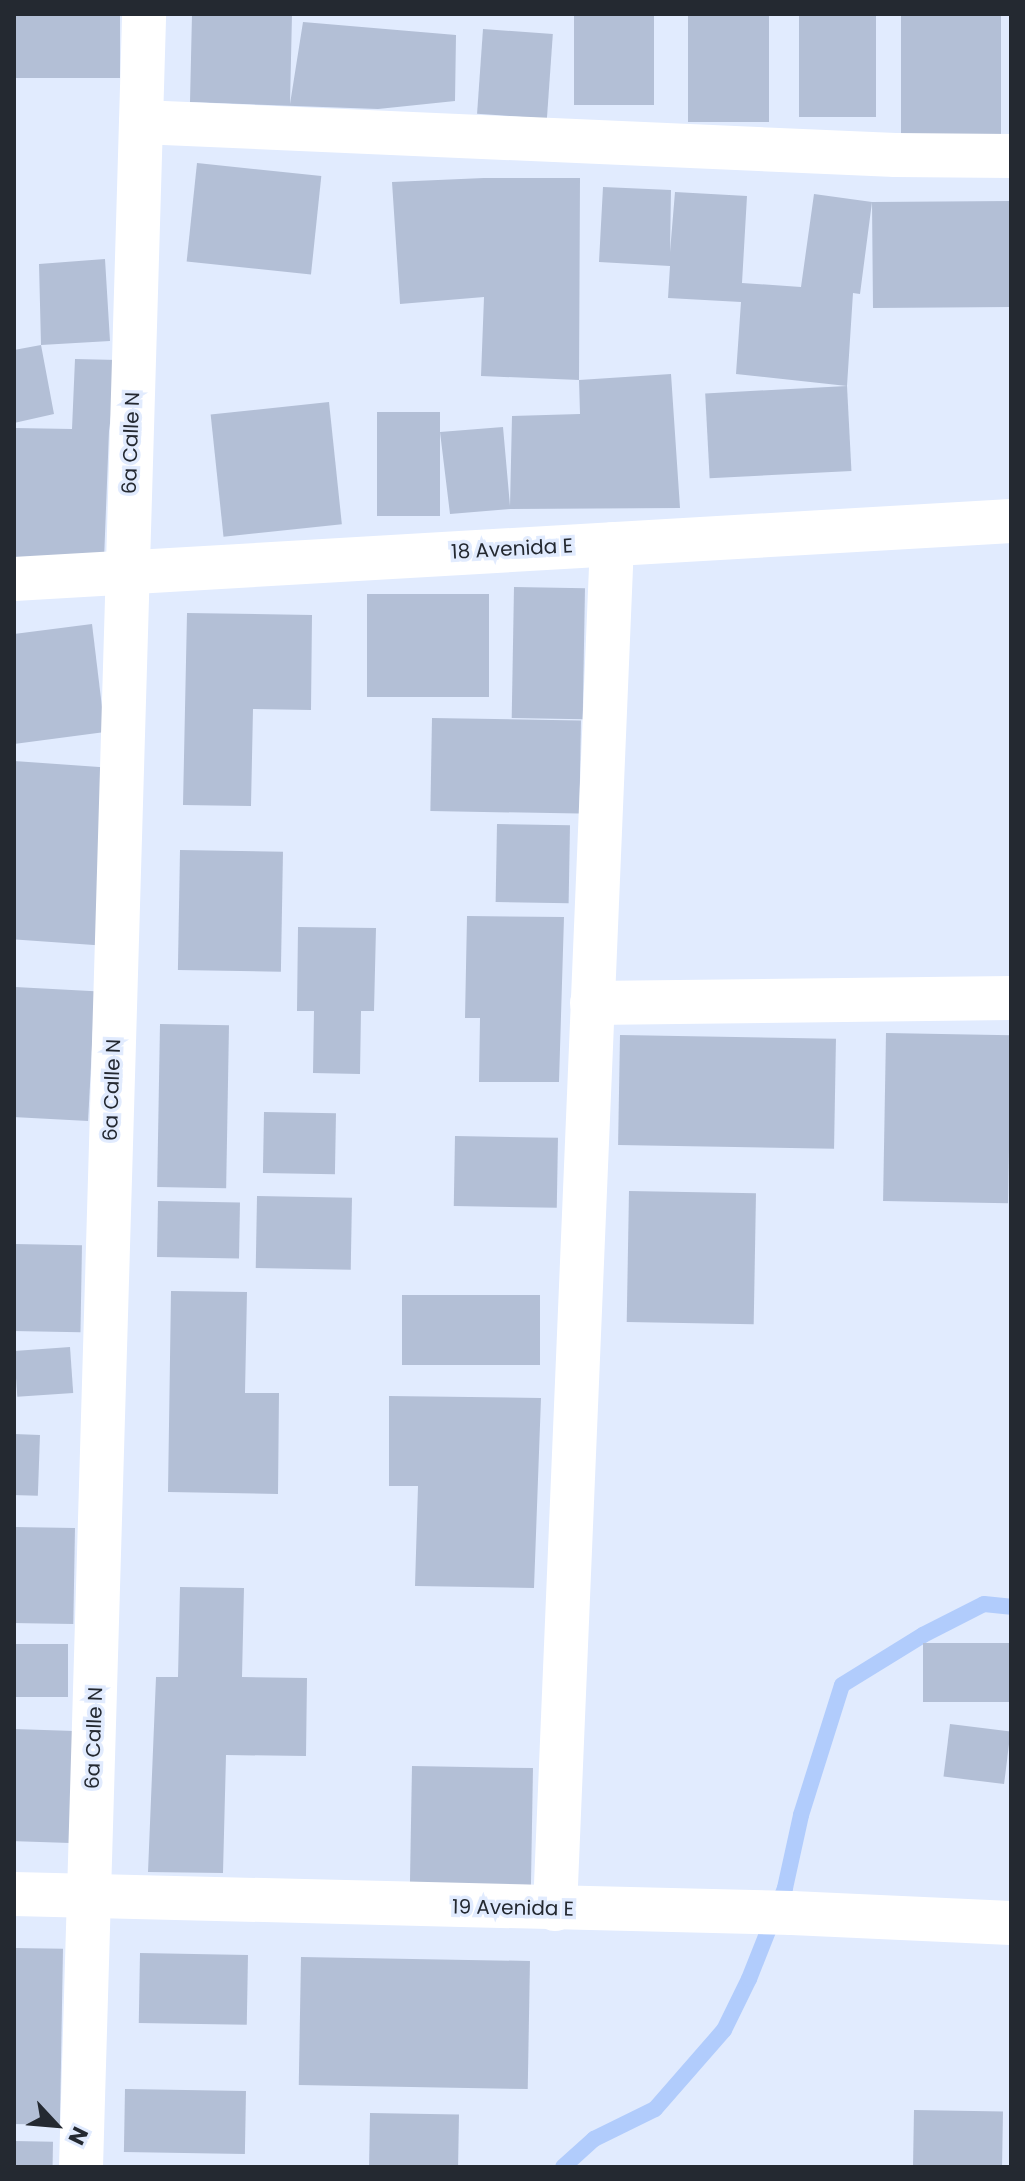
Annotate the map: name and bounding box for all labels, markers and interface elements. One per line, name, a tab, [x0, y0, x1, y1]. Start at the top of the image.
street label: 6a Calle N	[117, 392, 145, 494]
street label: 18 Avenida E	[451, 534, 573, 564]
street label: 6a Calle N	[98, 1039, 126, 1141]
street label: 6a Calle N	[80, 1687, 108, 1789]
street label: 19 Avenida E	[452, 1895, 574, 1921]
north arrow	[16, 2085, 96, 2165]
text: N	[60, 2122, 96, 2150]

